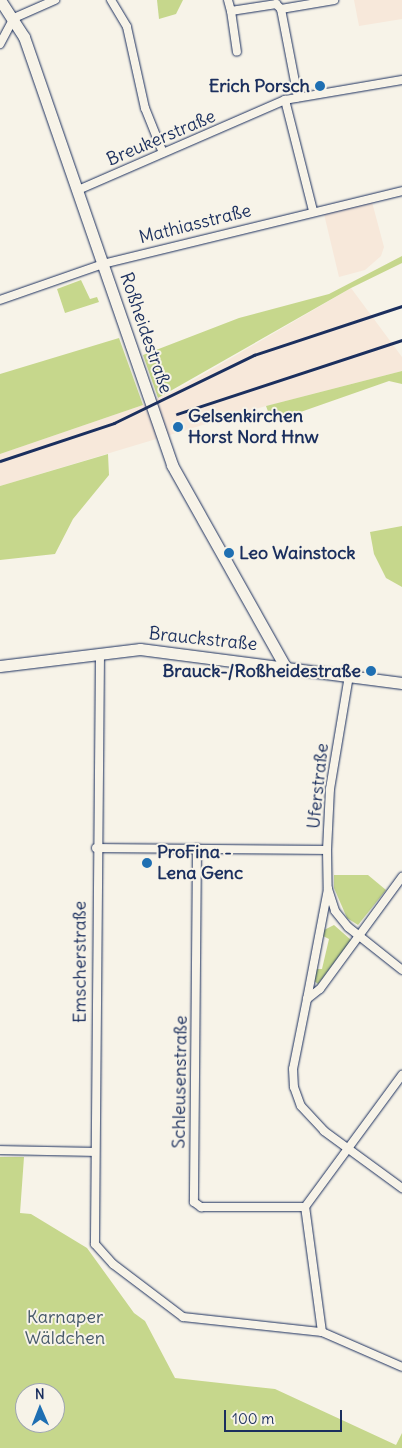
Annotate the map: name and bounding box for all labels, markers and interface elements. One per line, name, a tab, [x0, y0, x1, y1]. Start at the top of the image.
place label: Erich Porsch	[209, 75, 310, 97]
marker: Erich Porsch	[314, 80, 326, 92]
street label: Breukerstraße	[103, 105, 219, 171]
street label: Mathiasstraße	[137, 200, 253, 248]
street label: Roßheidestraße	[115, 270, 177, 396]
place label: Gelsenkirchen Horst Nord Hnw	[188, 406, 319, 448]
marker: Gelsenkirchen Horst Nord Hnw	[172, 421, 184, 433]
place label: Leo Wainstock	[239, 542, 356, 564]
marker: Leo Wainstock	[223, 547, 235, 559]
street label: Brauckstraße	[148, 623, 258, 655]
place label: Brauck-/Roßheidestraße	[163, 660, 361, 682]
marker: Brauck-/Roßheidestraße	[365, 665, 377, 677]
street label: Uferstraße	[303, 742, 333, 830]
place label: ProFina - Lena Genc	[157, 842, 243, 884]
marker: ProFina - Lena Genc	[141, 857, 153, 869]
street label: Emscherstraße	[69, 901, 91, 1023]
street label: Schleusenstraße	[168, 1015, 192, 1149]
park label: Karnaper Wäldchen	[25, 1307, 105, 1350]
north arrow	[15, 1383, 65, 1433]
text: N	[35, 1385, 45, 1403]
scale bar	[227, 1400, 344, 1432]
text: 100 m	[232, 1409, 274, 1428]

